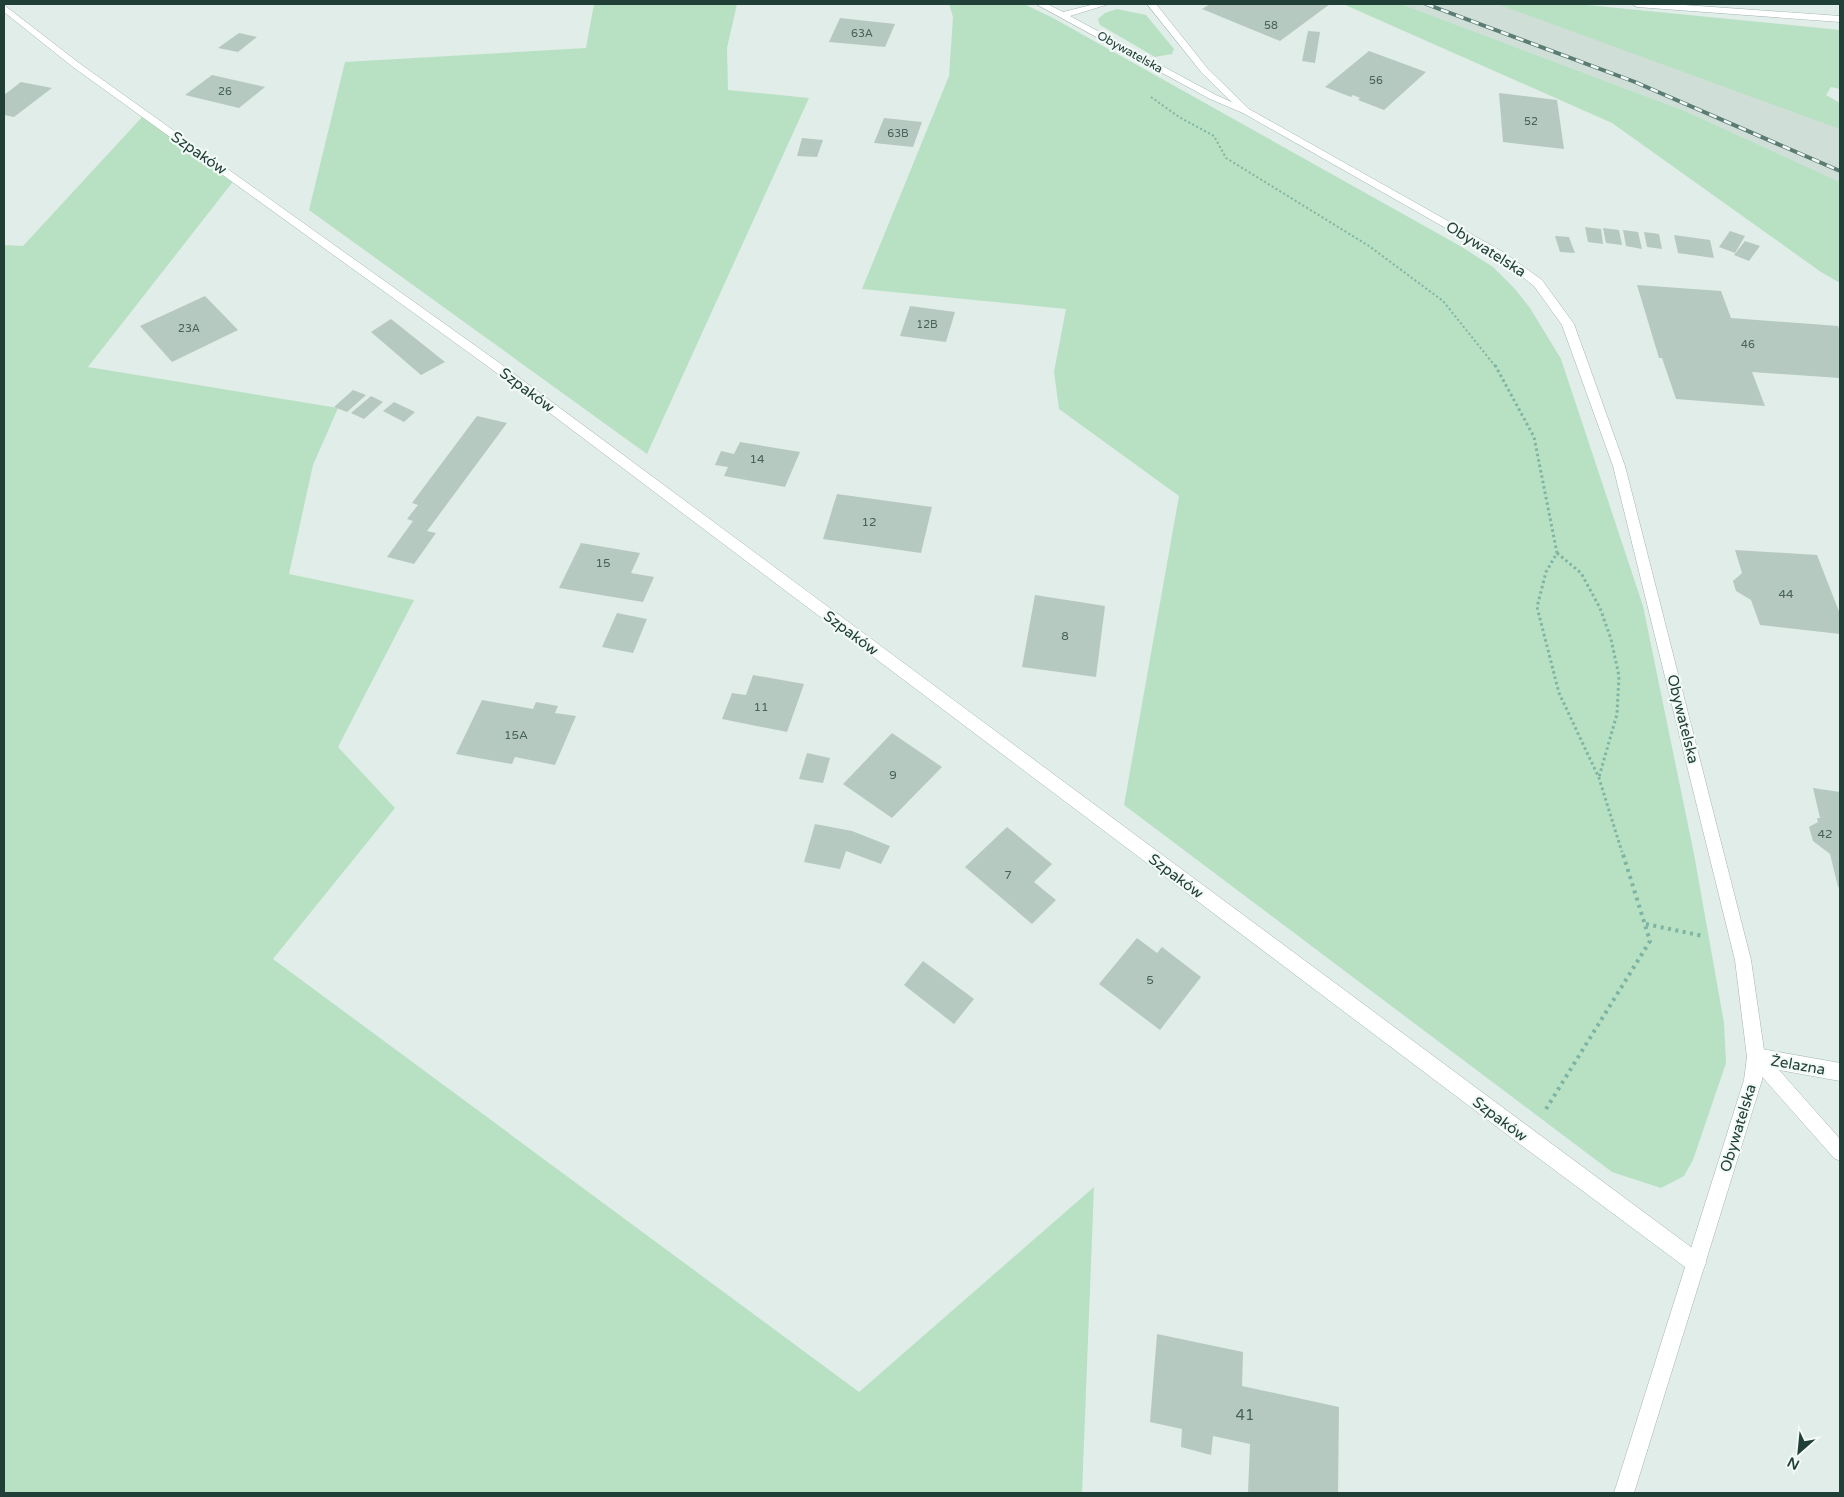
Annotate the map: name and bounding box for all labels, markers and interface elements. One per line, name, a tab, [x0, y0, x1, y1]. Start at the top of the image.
house number: 58	[1264, 19, 1278, 32]
house number: 63A	[851, 27, 873, 40]
street label: Obywatelska	[1095, 28, 1165, 76]
house number: 56	[1369, 74, 1383, 87]
house number: 26	[218, 85, 232, 98]
house number: 52	[1524, 115, 1538, 128]
street label: Szpaków	[168, 127, 230, 179]
house number: 63B	[887, 127, 909, 140]
street label: Obywatelska	[1443, 217, 1529, 281]
house number: 12B	[916, 318, 938, 331]
house number: 23A	[178, 322, 200, 335]
house number: 46	[1741, 338, 1755, 351]
street label: Szpaków	[496, 364, 558, 416]
house number: 14	[749, 452, 765, 466]
house number: 12	[861, 515, 877, 529]
house number: 15	[595, 556, 611, 570]
house number: 44	[1778, 587, 1794, 601]
street label: Szpaków	[820, 607, 882, 659]
house number: 8	[1061, 629, 1069, 643]
street label: Obywatelska	[1663, 673, 1703, 765]
house number: 11	[753, 700, 769, 714]
house number: 15A	[504, 728, 528, 742]
house number: 9	[889, 768, 897, 782]
house number: 42	[1817, 827, 1833, 841]
street label: Szpaków	[1145, 850, 1207, 902]
house number: 7	[1004, 868, 1012, 882]
house number: 5	[1146, 973, 1154, 987]
street label: Żelazna	[1769, 1051, 1827, 1079]
street label: Obywatelska	[1716, 1082, 1760, 1174]
street label: Szpaków	[1469, 1093, 1531, 1145]
house number: 41	[1236, 1406, 1254, 1424]
north arrow	[1774, 1427, 1824, 1477]
text: N	[1784, 1453, 1802, 1473]

